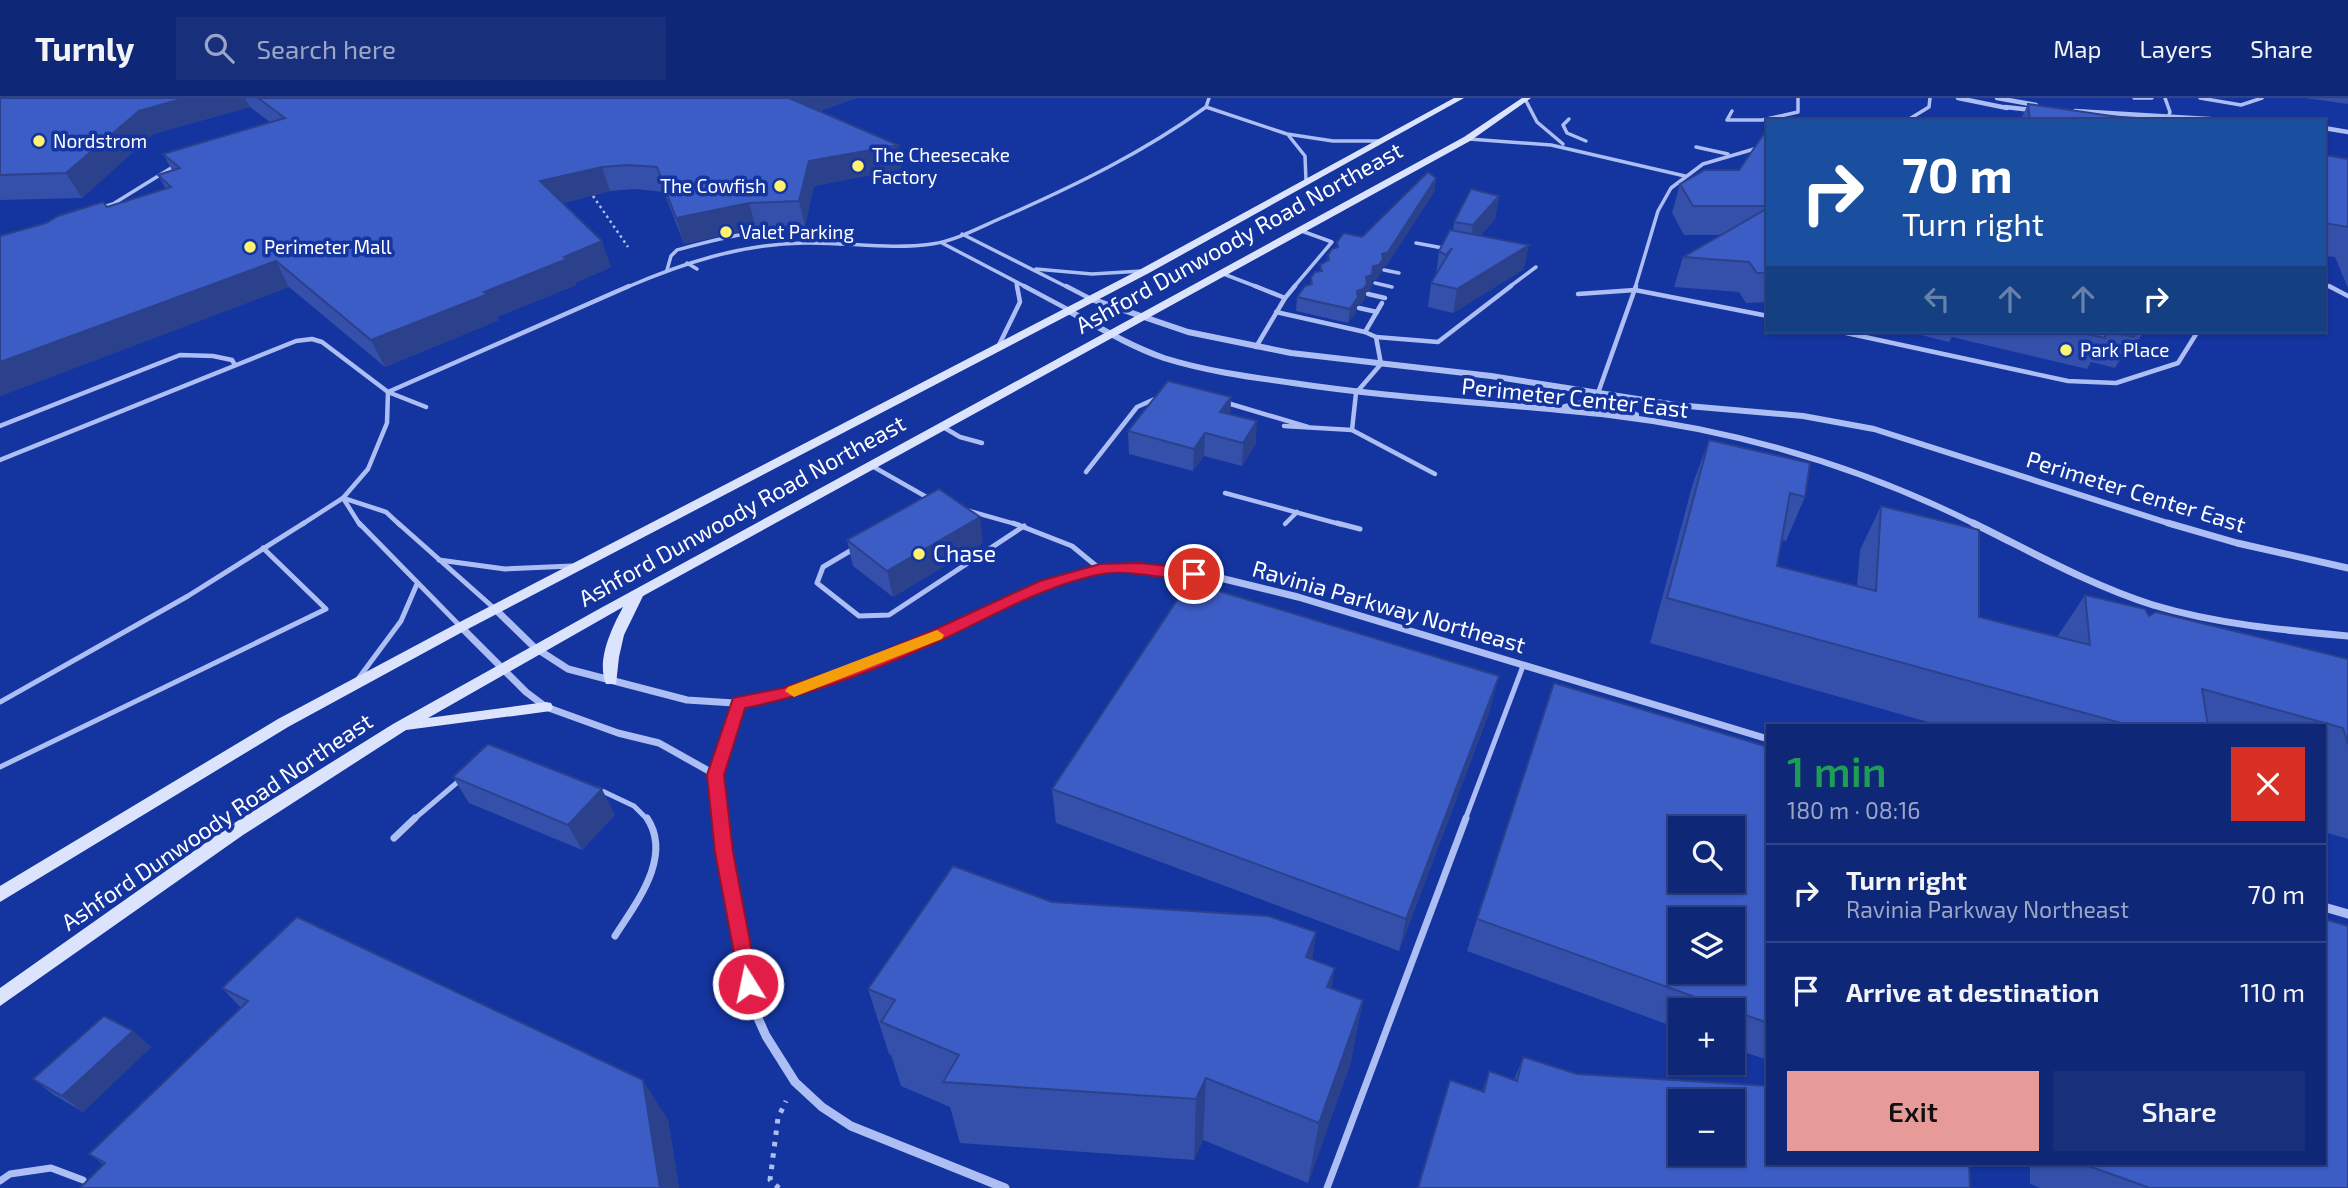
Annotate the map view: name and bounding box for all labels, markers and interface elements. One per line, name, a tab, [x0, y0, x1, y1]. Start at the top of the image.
search box	[176, 17, 666, 80]
text: Turnly	[35, 28, 134, 68]
icon: search	[200, 29, 238, 67]
text: Search here	[256, 33, 396, 64]
text: Map	[2053, 34, 2101, 63]
text: Layers	[2139, 34, 2212, 63]
text: Share	[2250, 34, 2313, 63]
place label: Nordstrom	[53, 129, 147, 152]
marker: Nordstrom	[31, 133, 47, 149]
street label: Ashford Dunwoody Road Northeast	[1070, 135, 1407, 339]
place label: The Cheesecake Factory	[872, 143, 1010, 188]
text: 70 m	[1902, 144, 2013, 203]
icon: right	[1787, 147, 1878, 238]
marker: The Cheesecake Factory	[850, 158, 866, 174]
place label: The Cowfish	[660, 174, 766, 197]
marker: The Cowfish	[772, 178, 788, 194]
text: Turn right	[1902, 204, 2044, 242]
place label: Valet Parking	[740, 220, 854, 243]
marker: Valet Parking	[718, 224, 734, 240]
place label: Perimeter Mall	[264, 235, 392, 258]
marker: Perimeter Mall	[242, 239, 258, 255]
icon: left	[1918, 280, 1956, 318]
icon: ahead	[1991, 280, 2029, 318]
icon: ahead	[2064, 280, 2102, 318]
icon: right	[2137, 280, 2175, 318]
place label: Park Place	[2080, 338, 2170, 361]
marker: Park Place	[2058, 342, 2074, 358]
street label: Perimeter Center East	[1460, 371, 1690, 423]
street label: Ashford Dunwoody Road Northeast	[573, 408, 910, 612]
street label: Perimeter Center East	[2023, 444, 2250, 538]
place label: Chase	[933, 539, 996, 567]
pin	[1164, 544, 1224, 604]
marker: Chase	[911, 546, 927, 562]
street label: Ravinia Parkway Northeast	[1249, 554, 1529, 659]
icon: arrive	[1175, 555, 1213, 593]
street label: Ashford Dunwoody Road Northeast	[56, 706, 377, 936]
text: 1 min	[1787, 745, 1887, 795]
button: close	[2231, 747, 2305, 821]
text: 180 m · 08:16	[1787, 796, 1921, 824]
map controls	[1668, 816, 1745, 1166]
button: search	[1668, 816, 1745, 893]
text: Turn right	[1846, 864, 1967, 895]
icon: right	[1787, 874, 1825, 912]
text: 70 m	[2247, 878, 2305, 909]
text: Ravinia Parkway Northeast	[1846, 895, 2129, 923]
button: layers	[1668, 907, 1745, 984]
position arrow	[711, 947, 785, 1021]
icon: arrive	[1787, 972, 1825, 1010]
text: Arrive at destination	[1846, 976, 2099, 1007]
text: 110 m	[2240, 976, 2305, 1007]
button: +	[1668, 998, 1745, 1075]
button: Exit	[1787, 1071, 2039, 1151]
button: Share	[2053, 1071, 2305, 1151]
button: −	[1668, 1089, 1745, 1166]

